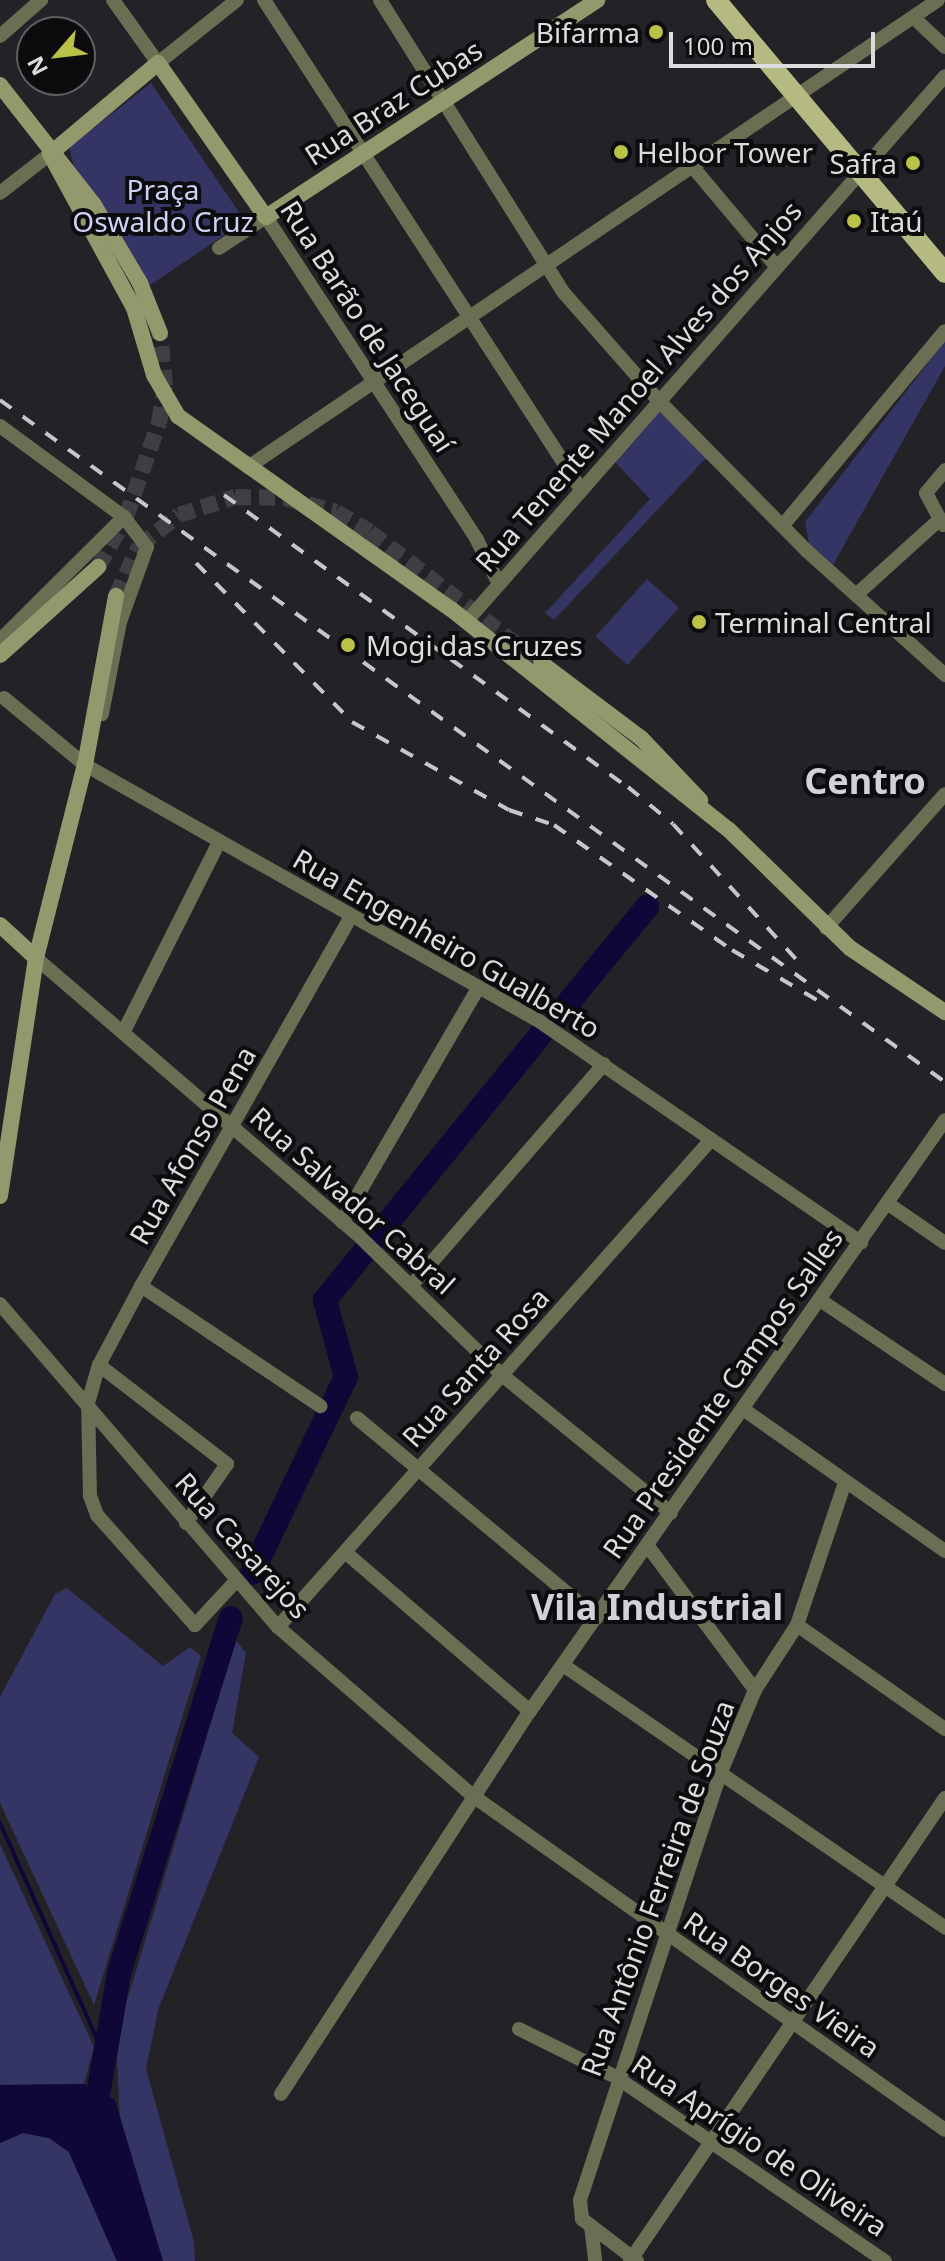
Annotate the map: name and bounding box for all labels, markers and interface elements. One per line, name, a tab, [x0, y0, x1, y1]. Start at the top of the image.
place label: Bifarma	[536, 15, 640, 49]
north arrow	[16, 16, 96, 96]
scale bar	[673, 16, 879, 66]
marker: Bifarma	[647, 23, 665, 41]
text: 100 m	[683, 29, 753, 62]
street label: Rua Braz Cubas	[298, 32, 488, 172]
text: N	[19, 51, 54, 81]
place label: Helbor Tower	[637, 135, 813, 169]
marker: Helbor Tower	[612, 143, 630, 161]
place label: Safra	[830, 146, 897, 180]
marker: Safra	[904, 154, 922, 172]
park label: Praça Oswaldo Cruz	[72, 172, 254, 238]
street label: Rua Barão de Jaceguaí	[274, 194, 462, 458]
street label: Rua Tenente Manoel Alves dos Anjos	[468, 194, 808, 578]
place label: Itaú	[870, 204, 923, 238]
marker: Itaú	[845, 212, 863, 230]
place label: Terminal Central	[715, 605, 932, 639]
marker: Terminal Central	[690, 613, 708, 631]
place label: Mogi das Cruzes	[366, 628, 583, 662]
marker: Mogi das Cruzes	[337, 634, 359, 656]
district label: Centro	[804, 759, 926, 803]
street label: Rua Engenheiro Gualberto	[288, 841, 606, 1045]
street label: Rua Afonso Pena	[122, 1040, 262, 1250]
street label: Rua Salvador Cabral	[244, 1099, 462, 1301]
street label: Rua Presidente Campos Salles	[595, 1222, 849, 1564]
street label: Rua Santa Rosa	[395, 1280, 555, 1454]
street label: Rua Casarejos	[169, 1465, 317, 1625]
district label: Vila Industrial	[531, 1585, 783, 1629]
street label: Rua Antônio Ferreira de Souza	[573, 1696, 741, 2080]
street label: Rua Borges Vieira	[678, 1904, 886, 2064]
street label: Rua Aprígio de Oliveira	[626, 2047, 894, 2243]

